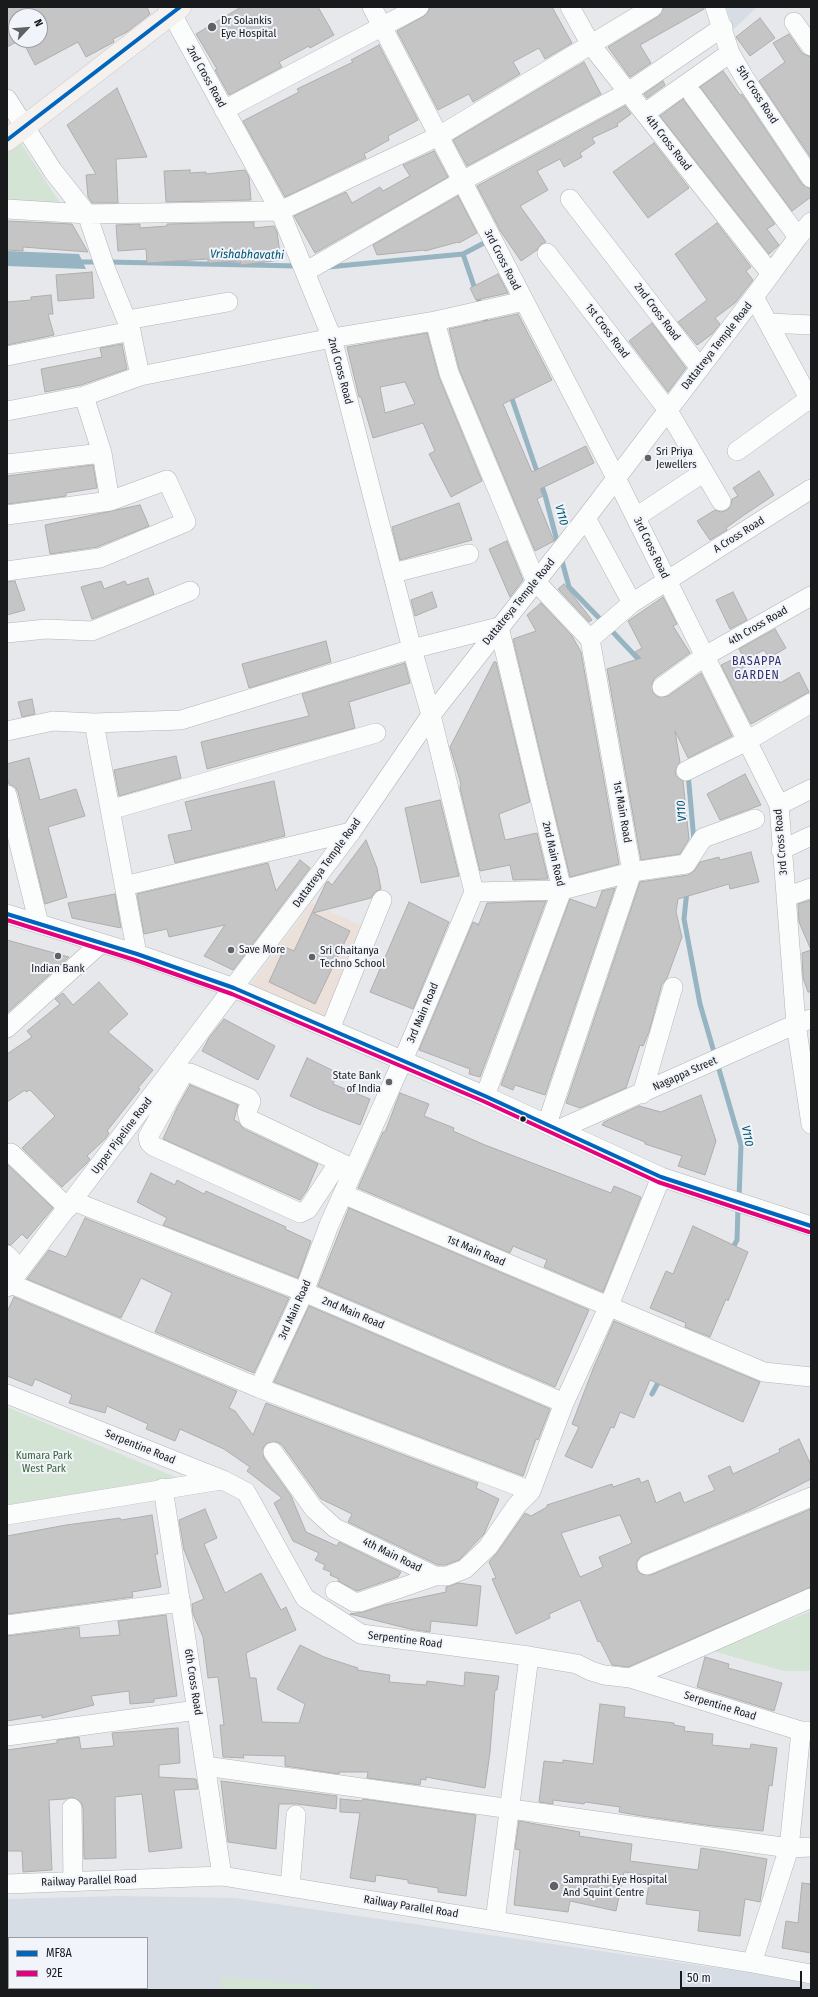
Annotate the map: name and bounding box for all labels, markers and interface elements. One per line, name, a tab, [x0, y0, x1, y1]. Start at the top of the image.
north arrow	[8, 8, 48, 48]
place label: Dr Solankis Eye Hospital	[221, 14, 276, 40]
text: N	[31, 17, 46, 29]
marker: Dr Solankis Eye Hospital	[206, 21, 218, 33]
street label: 2nd Cross Road	[184, 44, 228, 110]
street label: 5th Cross Road	[733, 64, 781, 126]
street label: 4th Cross Road	[642, 113, 694, 173]
street label: 3rd Cross Road	[481, 227, 523, 293]
water label: Vrishabhavathi	[210, 247, 284, 263]
street label: 2nd Cross Road	[631, 281, 683, 343]
street label: Dattatreya Temple Road	[679, 300, 755, 392]
street label: 1st Cross Road	[582, 301, 632, 361]
street label: 2nd Cross Road	[325, 336, 355, 406]
place label: Sri Priya Jewellers	[656, 445, 697, 471]
marker: Sri Priya Jewellers	[643, 453, 653, 463]
water label: V110	[551, 503, 571, 527]
street label: A Cross Road	[711, 514, 767, 556]
street label: 3rd Cross Road	[631, 515, 671, 581]
street label: Dattatreya Temple Road	[480, 556, 558, 648]
street label: 4th Cross Road	[726, 604, 790, 648]
district label: BASAPPA GARDEN	[732, 655, 782, 683]
street label: 1st Main Road	[610, 780, 634, 844]
water label: V110	[674, 800, 690, 822]
street label: 3rd Cross Road	[772, 808, 790, 876]
street label: Dattatreya Temple Road	[290, 816, 364, 910]
street label: 2nd Main Road	[539, 820, 567, 888]
place label: Save More	[239, 943, 285, 957]
place label: Sri Chaitanya Techno School	[320, 944, 385, 970]
marker: Save More	[226, 945, 236, 955]
marker: Indian Bank	[53, 951, 63, 961]
marker: Sri Chaitanya Techno School	[307, 952, 317, 962]
place label: Indian Bank	[31, 962, 85, 976]
street label: 3rd Main Road	[404, 981, 442, 1045]
street label: Nagappa Street	[651, 1054, 719, 1094]
place label: State Bank of India	[333, 1069, 381, 1095]
marker: State Bank of India	[384, 1077, 394, 1087]
street label: Upper Pipeline Road	[89, 1095, 155, 1177]
unlabelled marker	[518, 1114, 528, 1124]
water label: V110	[738, 1124, 756, 1148]
street label: 1st Main Road	[445, 1233, 507, 1269]
street label: 3rd Main Road	[276, 1278, 314, 1342]
street label: 2nd Main Road	[320, 1294, 386, 1332]
street label: Serpentine Road	[103, 1427, 177, 1467]
park label: Kumara Park West Park	[16, 1449, 72, 1475]
street label: 4th Main Road	[360, 1535, 424, 1575]
street label: Serpentine Road	[367, 1629, 443, 1651]
street label: 6th Cross Road	[181, 1648, 205, 1716]
street label: Serpentine Road	[682, 1689, 758, 1723]
street label: Railway Parallel Road	[41, 1873, 137, 1889]
place label: Samprathi Eye Hospital And Squint Centre	[563, 1873, 667, 1899]
marker: Samprathi Eye Hospital And Squint Centre	[548, 1880, 560, 1892]
street label: Railway Parallel Road	[363, 1893, 459, 1921]
legend	[8, 1937, 148, 1989]
text: MF8A	[46, 1946, 72, 1960]
scale bar	[682, 1963, 804, 1989]
text: 92E	[46, 1966, 63, 1980]
text: 50 m	[687, 1971, 711, 1985]

